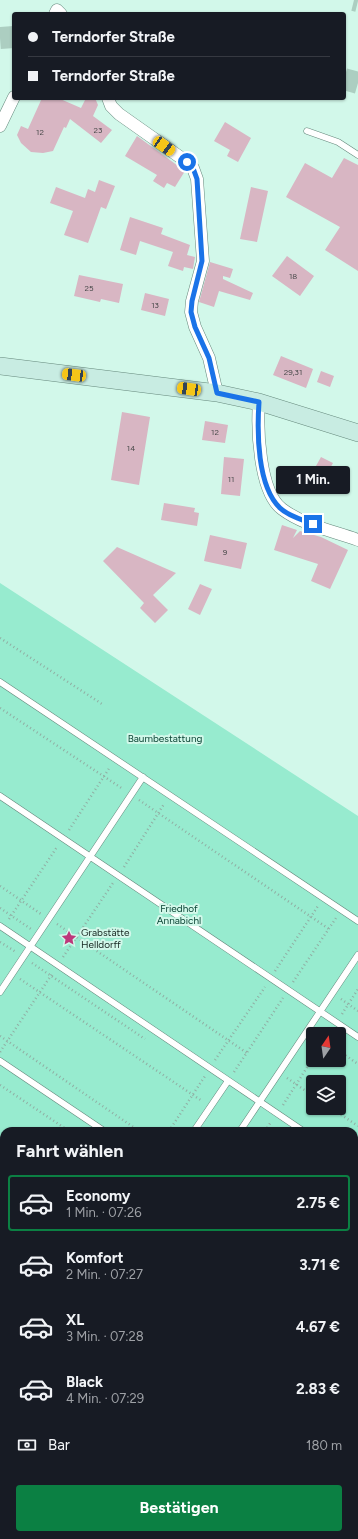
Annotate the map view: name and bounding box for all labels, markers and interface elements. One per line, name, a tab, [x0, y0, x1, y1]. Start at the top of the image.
text: Terndorfer Straße	[52, 28, 175, 46]
text: Terndorfer Straße	[52, 67, 175, 85]
house number: 23	[94, 125, 102, 135]
house number: 12	[36, 127, 44, 137]
car	[151, 134, 177, 158]
route start	[178, 153, 196, 171]
house number: 18	[289, 271, 297, 281]
house number: 25	[84, 283, 94, 293]
house number: 13	[151, 300, 159, 310]
house number: 29,31	[284, 367, 302, 377]
car	[61, 368, 87, 382]
car	[176, 381, 202, 397]
house number: 12	[211, 427, 219, 437]
house number: 14	[127, 443, 135, 453]
callout: 1 Min.	[276, 466, 350, 494]
text: 1 Min.	[296, 472, 330, 487]
house number: 11	[228, 474, 234, 484]
route end	[304, 515, 322, 533]
house number: 9	[223, 547, 228, 557]
park label: Baumbestattung	[128, 732, 202, 745]
park label: Friedhof Annabichl	[157, 902, 201, 927]
place label: Grabstätte Helldorff	[81, 926, 130, 951]
place icon: Grabstätte Helldorff	[60, 929, 78, 947]
north arrow	[306, 1027, 346, 1067]
map controls	[306, 1027, 346, 1115]
button: layers	[306, 1075, 346, 1115]
text: Fahrt wählen	[16, 1140, 123, 1162]
icon: car	[18, 1185, 54, 1221]
text: Economy	[66, 1187, 131, 1205]
text: 2.75 €	[297, 1194, 340, 1212]
text: 1 Min. · 07:26	[66, 1205, 142, 1220]
icon: car	[18, 1247, 54, 1283]
text: Komfort	[66, 1249, 123, 1267]
text: 3.71 €	[299, 1256, 340, 1274]
text: 2 Min. · 07:27	[66, 1267, 143, 1282]
icon: car	[18, 1309, 54, 1345]
text: XL	[66, 1311, 84, 1329]
text: 4.67 €	[296, 1318, 340, 1336]
text: 3 Min. · 07:28	[66, 1329, 144, 1344]
icon: car	[18, 1371, 54, 1407]
text: Black	[66, 1373, 103, 1391]
text: 2.83 €	[296, 1380, 340, 1398]
text: 4 Min. · 07:29	[66, 1391, 144, 1406]
icon: cash	[16, 1434, 38, 1456]
text: Bar	[48, 1436, 70, 1454]
text: 180 m	[306, 1438, 342, 1453]
button: Bestätigen	[16, 1485, 342, 1531]

